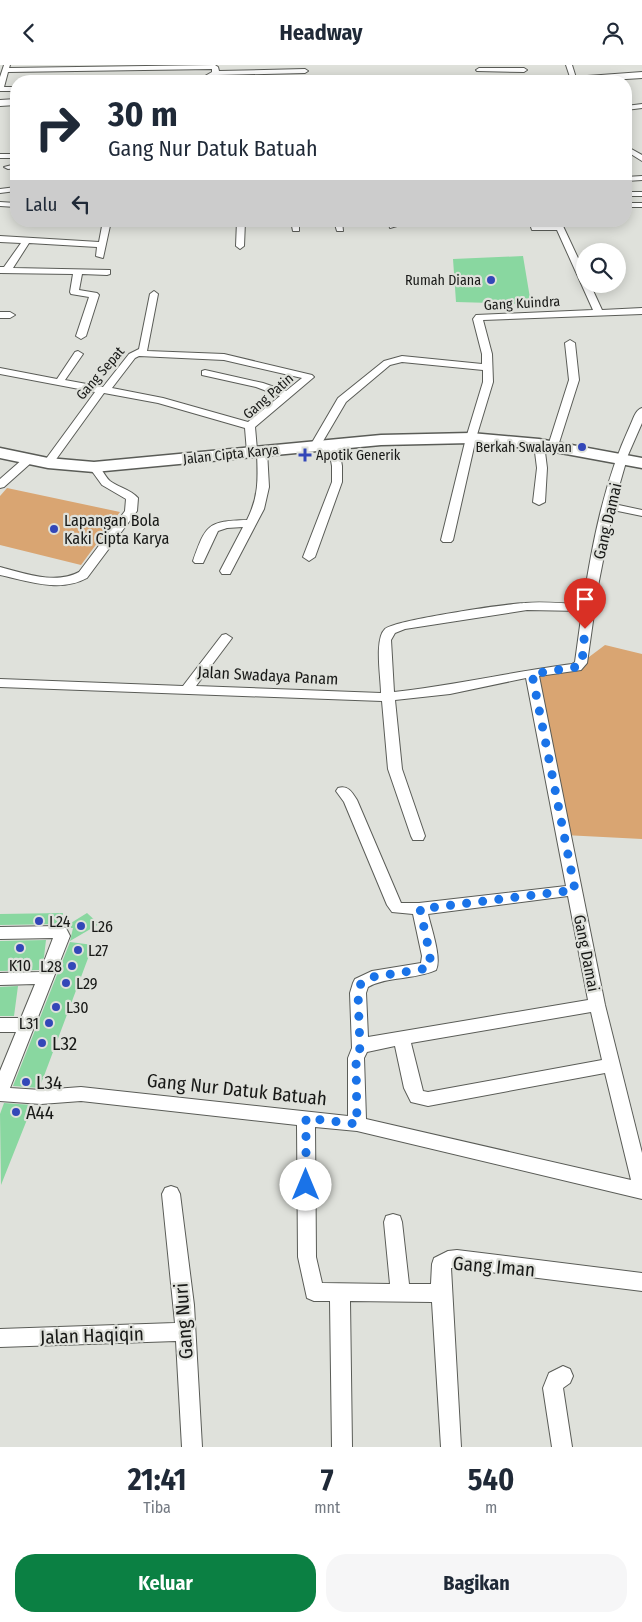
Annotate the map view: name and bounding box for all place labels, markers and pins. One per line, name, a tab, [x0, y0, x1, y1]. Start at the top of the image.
place label: Rumah Diana	[405, 272, 481, 289]
marker: Rumah Diana	[485, 274, 497, 286]
place label: Berkah Swalayan	[475, 439, 572, 456]
marker: Berkah Swalayan	[576, 441, 588, 453]
place label: Apotik Generik	[316, 447, 401, 464]
marker: Apotik Generik	[298, 448, 312, 462]
place label: Lapangan Bola Kaki Cipta Karya	[64, 511, 170, 548]
marker: Lapangan Bola Kaki Cipta Karya	[48, 523, 60, 535]
pin	[564, 578, 606, 629]
place label: L24	[49, 912, 71, 931]
marker: L24	[33, 915, 45, 927]
place label: L26	[91, 917, 113, 936]
marker: L26	[75, 920, 87, 932]
place label: L27	[88, 941, 109, 960]
marker: K10	[14, 942, 26, 954]
marker: L27	[72, 944, 84, 956]
place label: K10	[9, 956, 31, 975]
place label: L28	[40, 957, 62, 976]
marker: L28	[66, 960, 78, 972]
place label: L29	[76, 974, 98, 993]
marker: L29	[60, 977, 72, 989]
place label: L30	[66, 998, 89, 1017]
marker: L30	[50, 1001, 62, 1013]
place label: L31	[19, 1014, 39, 1033]
marker: L31	[43, 1017, 55, 1029]
place label: L32	[52, 1032, 77, 1055]
marker: L32	[36, 1037, 48, 1049]
place label: L34	[36, 1071, 62, 1094]
marker: L34	[20, 1076, 32, 1088]
place label: A44	[26, 1101, 54, 1124]
marker: A44	[10, 1106, 22, 1118]

